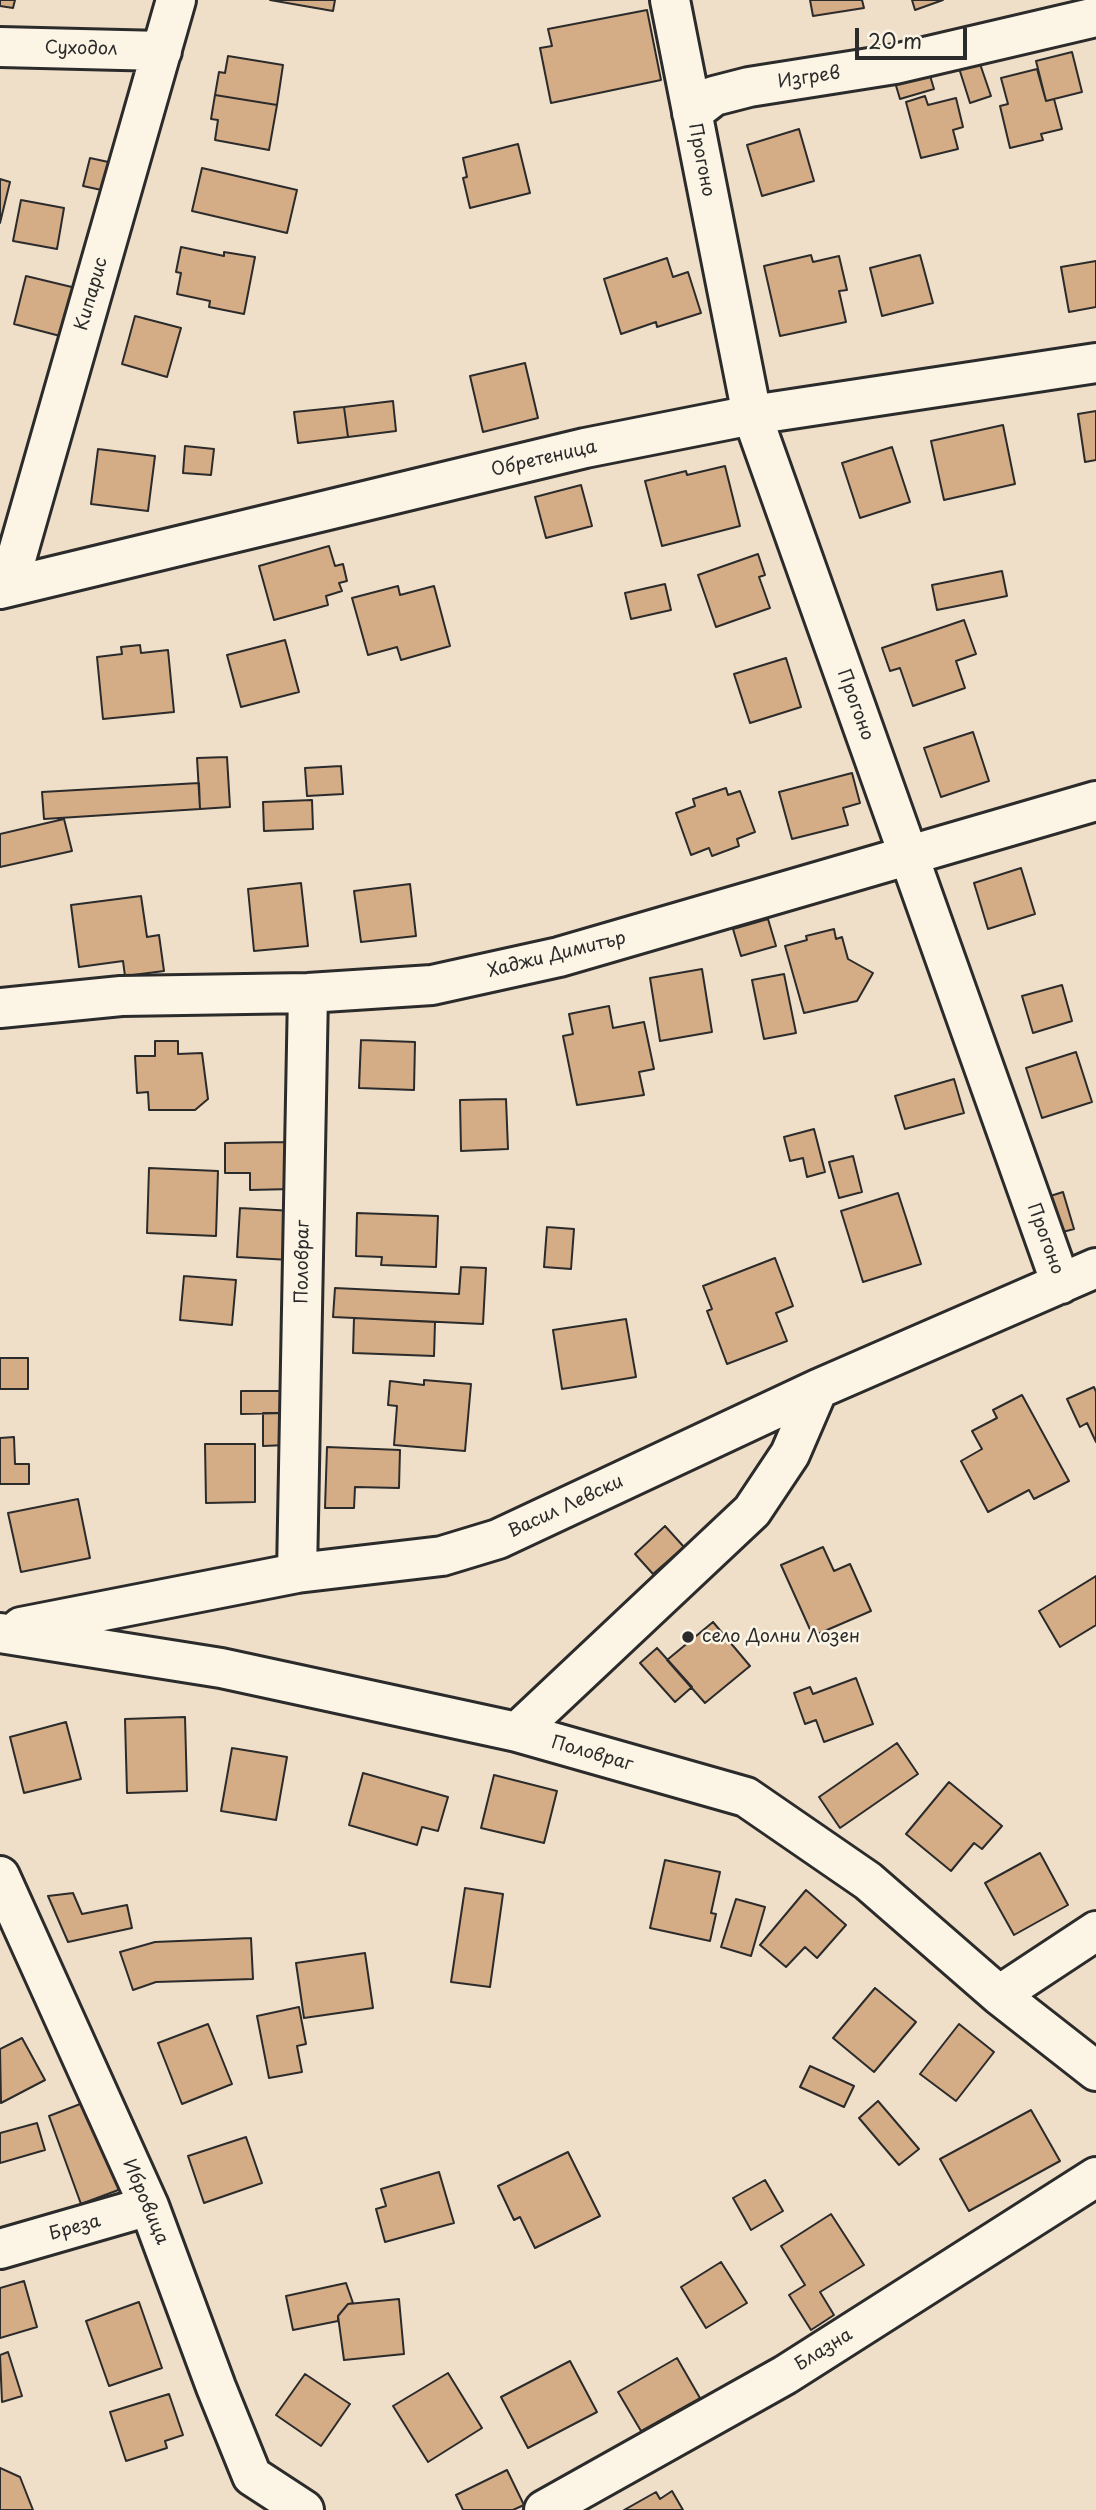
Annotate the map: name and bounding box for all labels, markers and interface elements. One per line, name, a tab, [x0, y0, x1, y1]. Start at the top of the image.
scale bar	[858, 14, 970, 58]
text: 20 m	[868, 24, 922, 56]
street label: Суходол	[44, 38, 118, 60]
street label: Изгрев	[776, 62, 842, 94]
street label: Прогоно	[683, 121, 719, 199]
street label: Кипарис	[71, 255, 113, 333]
street label: Обретеница	[489, 436, 599, 482]
street label: Прогоно	[832, 666, 878, 744]
street label: Хаджи Димитър	[486, 927, 628, 983]
street label: Прогоно	[1022, 1200, 1068, 1278]
street label: Половраг	[291, 1220, 315, 1304]
street label: Васил Левски	[505, 1471, 627, 1543]
place label: село Долни Лозен	[702, 1626, 860, 1648]
marker: село Долни Лозен	[680, 1629, 696, 1645]
street label: Половраг	[549, 1732, 635, 1776]
street label: Ибровица	[117, 2156, 173, 2248]
street label: Бреза	[47, 2210, 103, 2246]
street label: Блазна	[791, 2324, 857, 2376]

